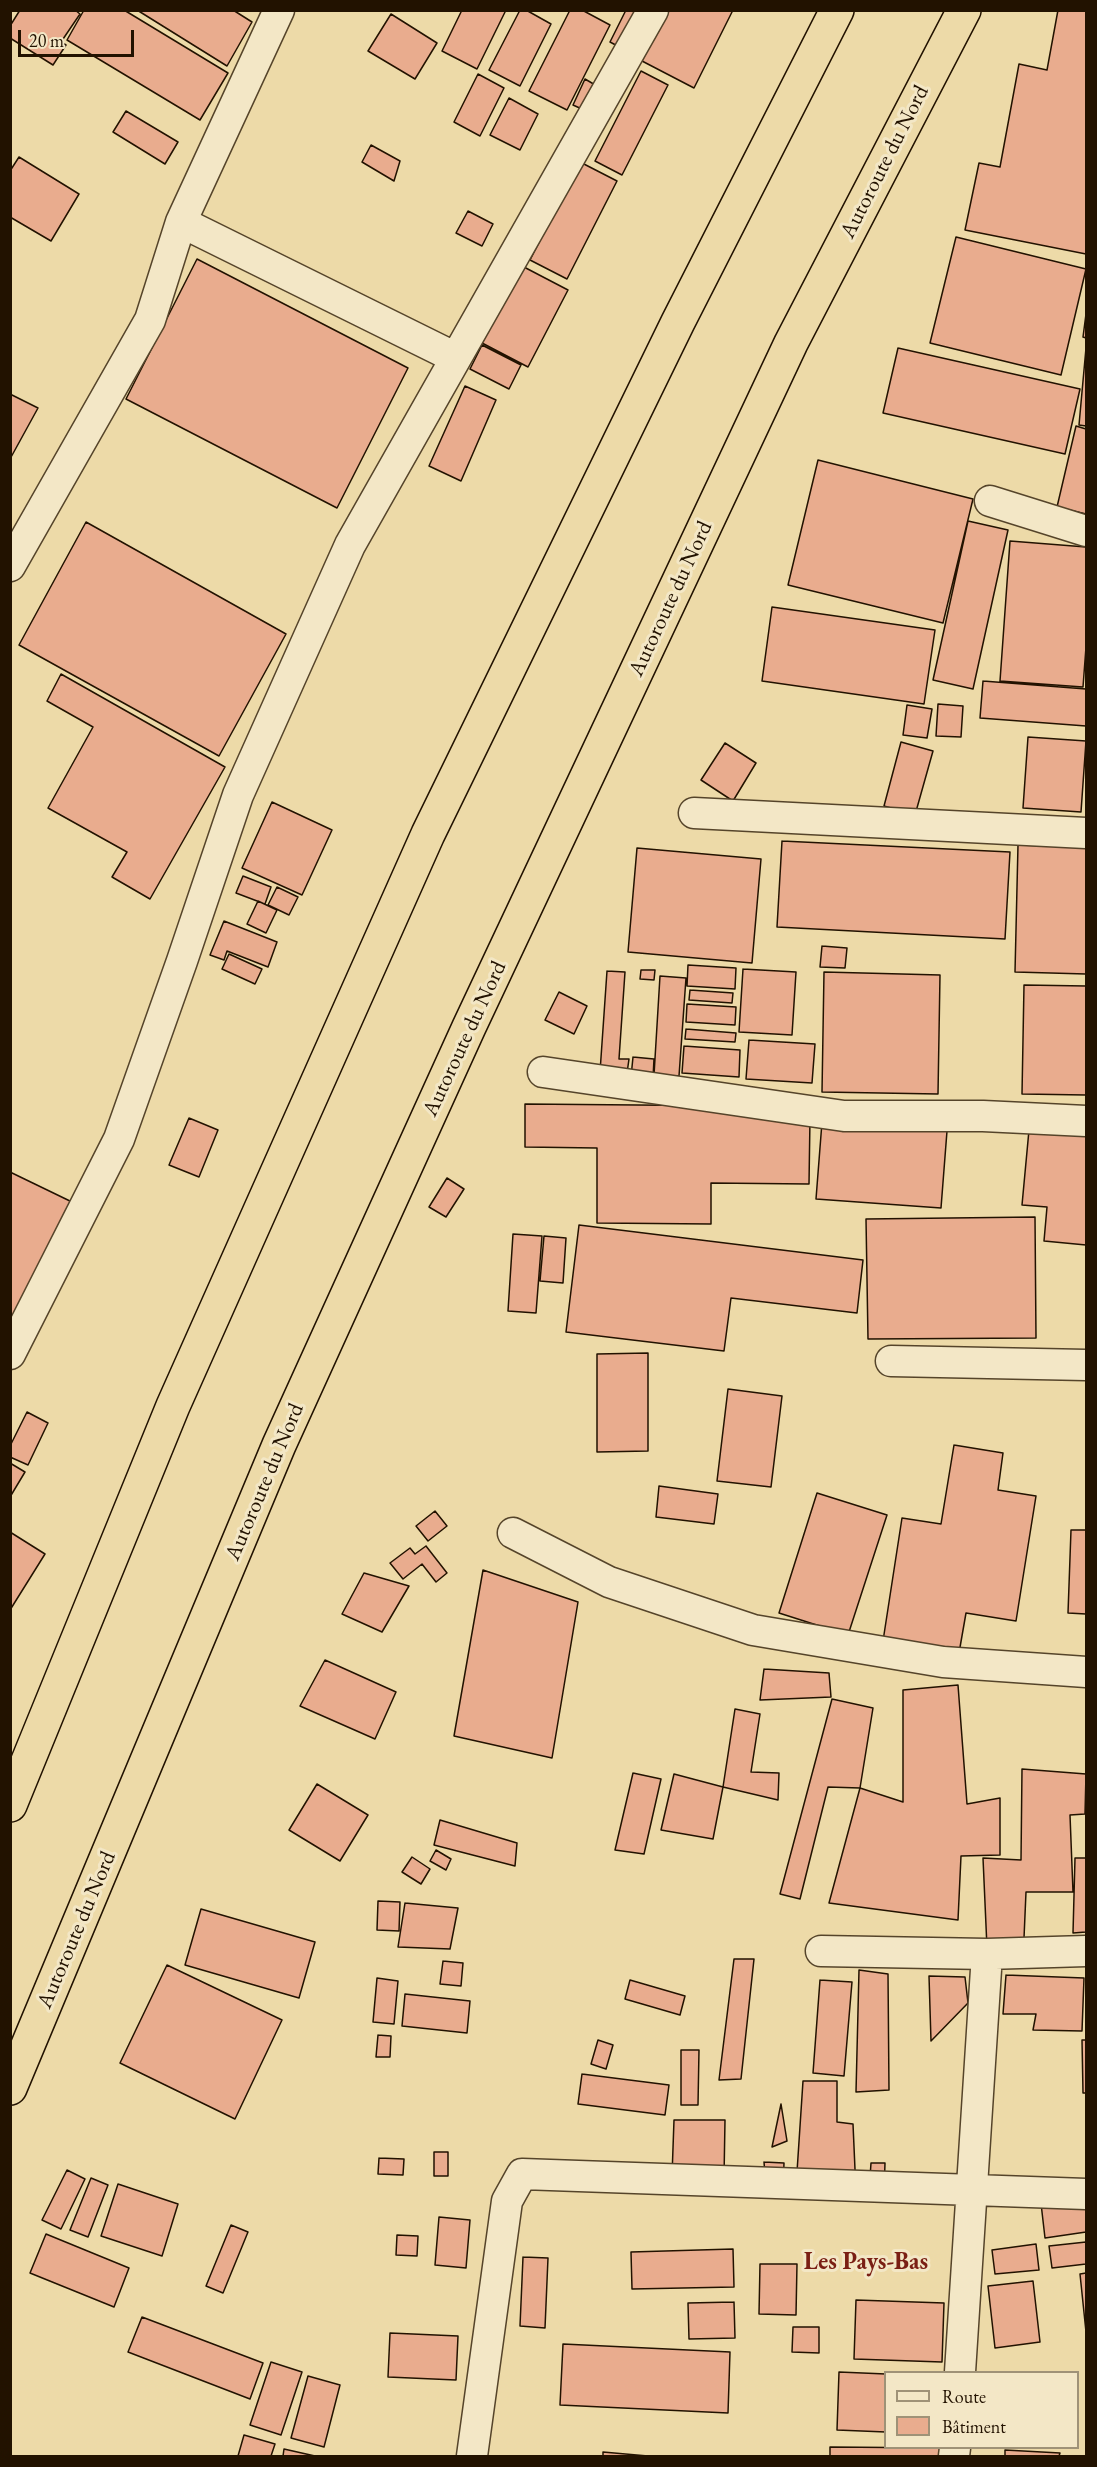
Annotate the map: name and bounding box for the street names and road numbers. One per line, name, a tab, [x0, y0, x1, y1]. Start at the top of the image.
street label: Autoroute du Nord	[835, 81, 935, 243]
street label: Autoroute du Nord	[623, 517, 719, 681]
street label: Autoroute du Nord	[417, 957, 513, 1121]
street label: Autoroute du Nord	[220, 1399, 310, 1565]
street label: Autoroute du Nord	[32, 1847, 122, 2013]

